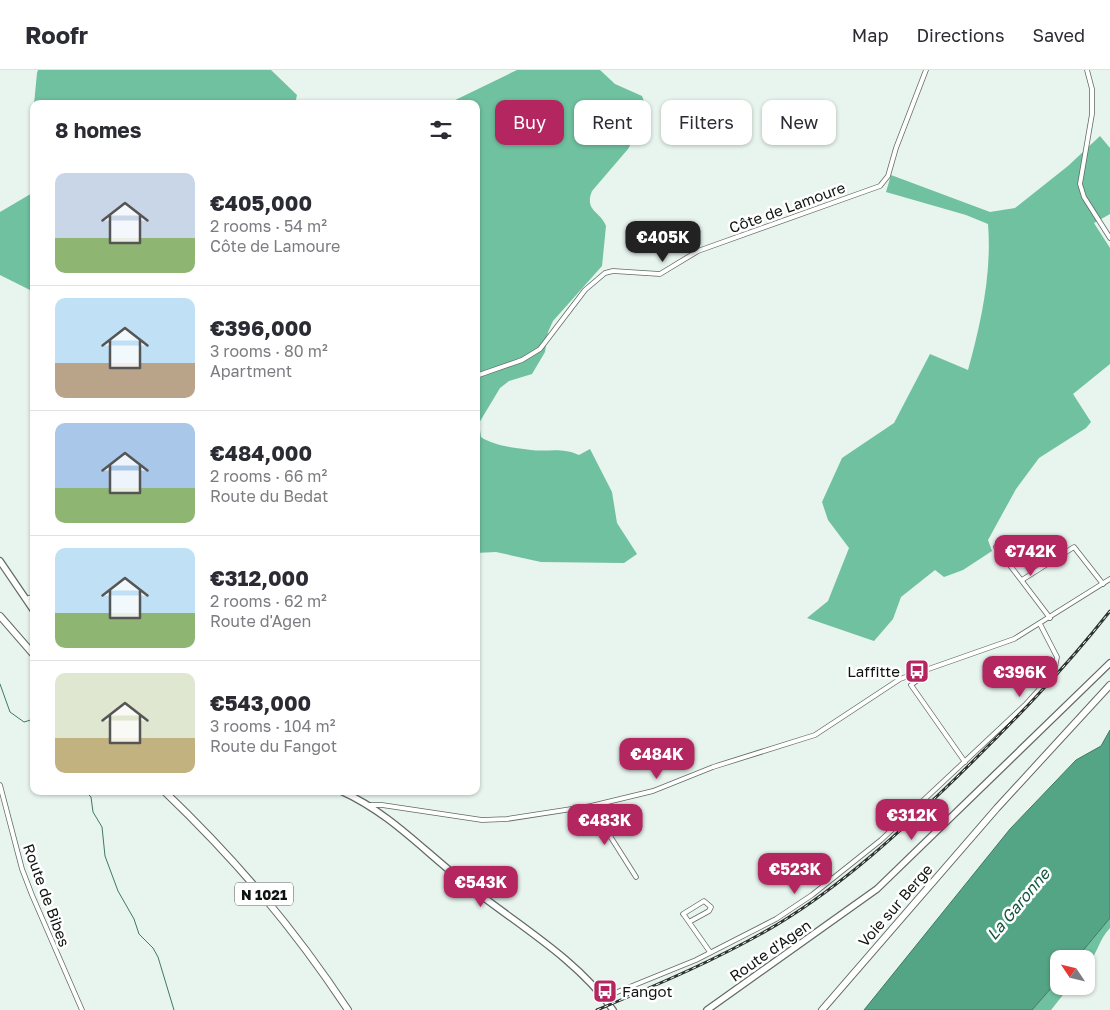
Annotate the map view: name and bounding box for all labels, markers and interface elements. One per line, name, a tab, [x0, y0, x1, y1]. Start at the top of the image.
text: Roofr	[25, 20, 88, 49]
text: Map	[852, 24, 888, 46]
text: Directions	[916, 24, 1004, 46]
text: Saved	[1032, 24, 1085, 46]
chip: Buy	[495, 100, 564, 145]
chip: Rent	[574, 100, 651, 145]
chip: Filters	[661, 100, 752, 145]
chip: New	[762, 100, 836, 145]
icon: filters	[427, 116, 455, 144]
text: 8 homes	[55, 117, 142, 143]
street label: Côte de Lamoure	[726, 178, 848, 236]
text: €405,000	[210, 190, 312, 216]
icon: home	[95, 193, 155, 253]
text: 2 rooms · 54 m²	[210, 216, 327, 236]
pin: €405K	[628, 220, 698, 263]
text: €405K	[636, 227, 690, 247]
text: Côte de Lamoure	[210, 236, 340, 256]
text: €396,000	[210, 315, 312, 341]
icon: home	[95, 318, 155, 378]
text: 3 rooms · 80 m²	[210, 341, 328, 361]
text: Apartment	[210, 361, 292, 381]
text: €484,000	[210, 440, 312, 466]
icon: home	[95, 443, 155, 503]
text: 2 rooms · 66 m²	[210, 466, 327, 486]
text: Route du Bedat	[210, 486, 328, 506]
pin: €742K	[996, 534, 1066, 577]
text: €742K	[1005, 541, 1057, 561]
text: €312,000	[210, 565, 309, 591]
icon: home	[95, 568, 155, 628]
text: 2 rooms · 62 m²	[210, 591, 327, 611]
text: Route d'Agen	[210, 611, 311, 631]
pin: €396K	[985, 656, 1055, 698]
bus stop icon: Laffitte	[904, 658, 930, 684]
place label: Laffitte	[847, 662, 900, 680]
text: €396K	[994, 662, 1046, 682]
text: €543,000	[210, 690, 311, 716]
icon: home	[95, 693, 155, 753]
text: 3 rooms · 104 m²	[210, 716, 335, 736]
text: Route du Fangot	[210, 736, 337, 756]
pin: €484K	[622, 738, 692, 780]
text: €484K	[630, 744, 684, 764]
pin: €312K	[877, 798, 947, 841]
pin: €483K	[570, 804, 640, 846]
text: €312K	[887, 805, 937, 825]
text: €483K	[579, 810, 631, 830]
street label: Route de Bibes	[20, 841, 74, 949]
pin: €523K	[760, 852, 830, 895]
text: €523K	[769, 859, 821, 879]
street label: Voie sur Berge	[854, 860, 936, 950]
water label: La Garonne	[982, 863, 1055, 944]
pin: €543K	[446, 866, 516, 908]
text: €543K	[455, 872, 507, 892]
road number: N 1021	[235, 882, 293, 906]
street label: Route d'Agen	[726, 915, 814, 985]
north arrow	[1050, 950, 1095, 995]
map controls	[1050, 950, 1095, 995]
bus stop icon: Fangot	[592, 978, 618, 1004]
place label: Fangot	[622, 982, 673, 1000]

